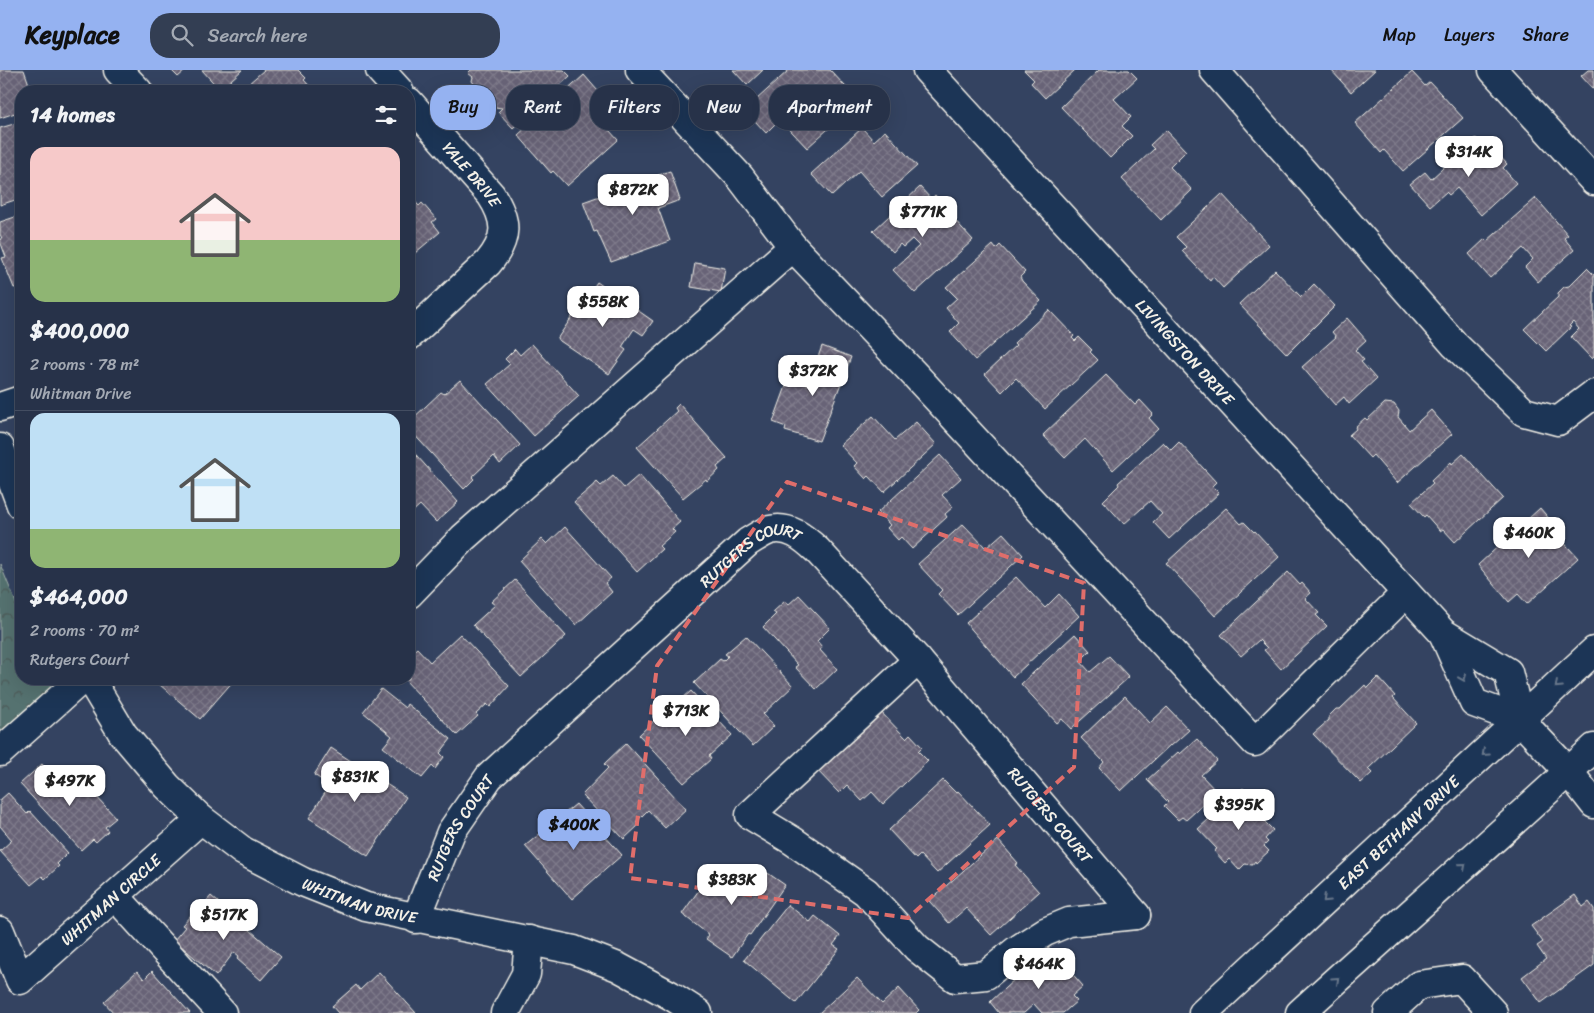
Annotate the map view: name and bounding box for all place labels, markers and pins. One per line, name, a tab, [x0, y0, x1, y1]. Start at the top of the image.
pin: $314K	[1434, 136, 1504, 178]
pin: $872K	[598, 174, 668, 216]
pin: $771K	[888, 196, 958, 238]
pin: $558K	[568, 286, 638, 328]
pin: $372K	[778, 354, 848, 397]
pin: $460K	[1494, 516, 1564, 559]
pin: $713K	[651, 694, 721, 737]
pin: $831K	[320, 760, 390, 803]
pin: $497K	[35, 764, 105, 807]
pin: $395K	[1204, 788, 1274, 831]
pin: $400K	[539, 808, 609, 851]
pin: $383K	[697, 864, 767, 906]
pin: $517K	[189, 898, 259, 941]
pin: $464K	[1004, 948, 1074, 990]

